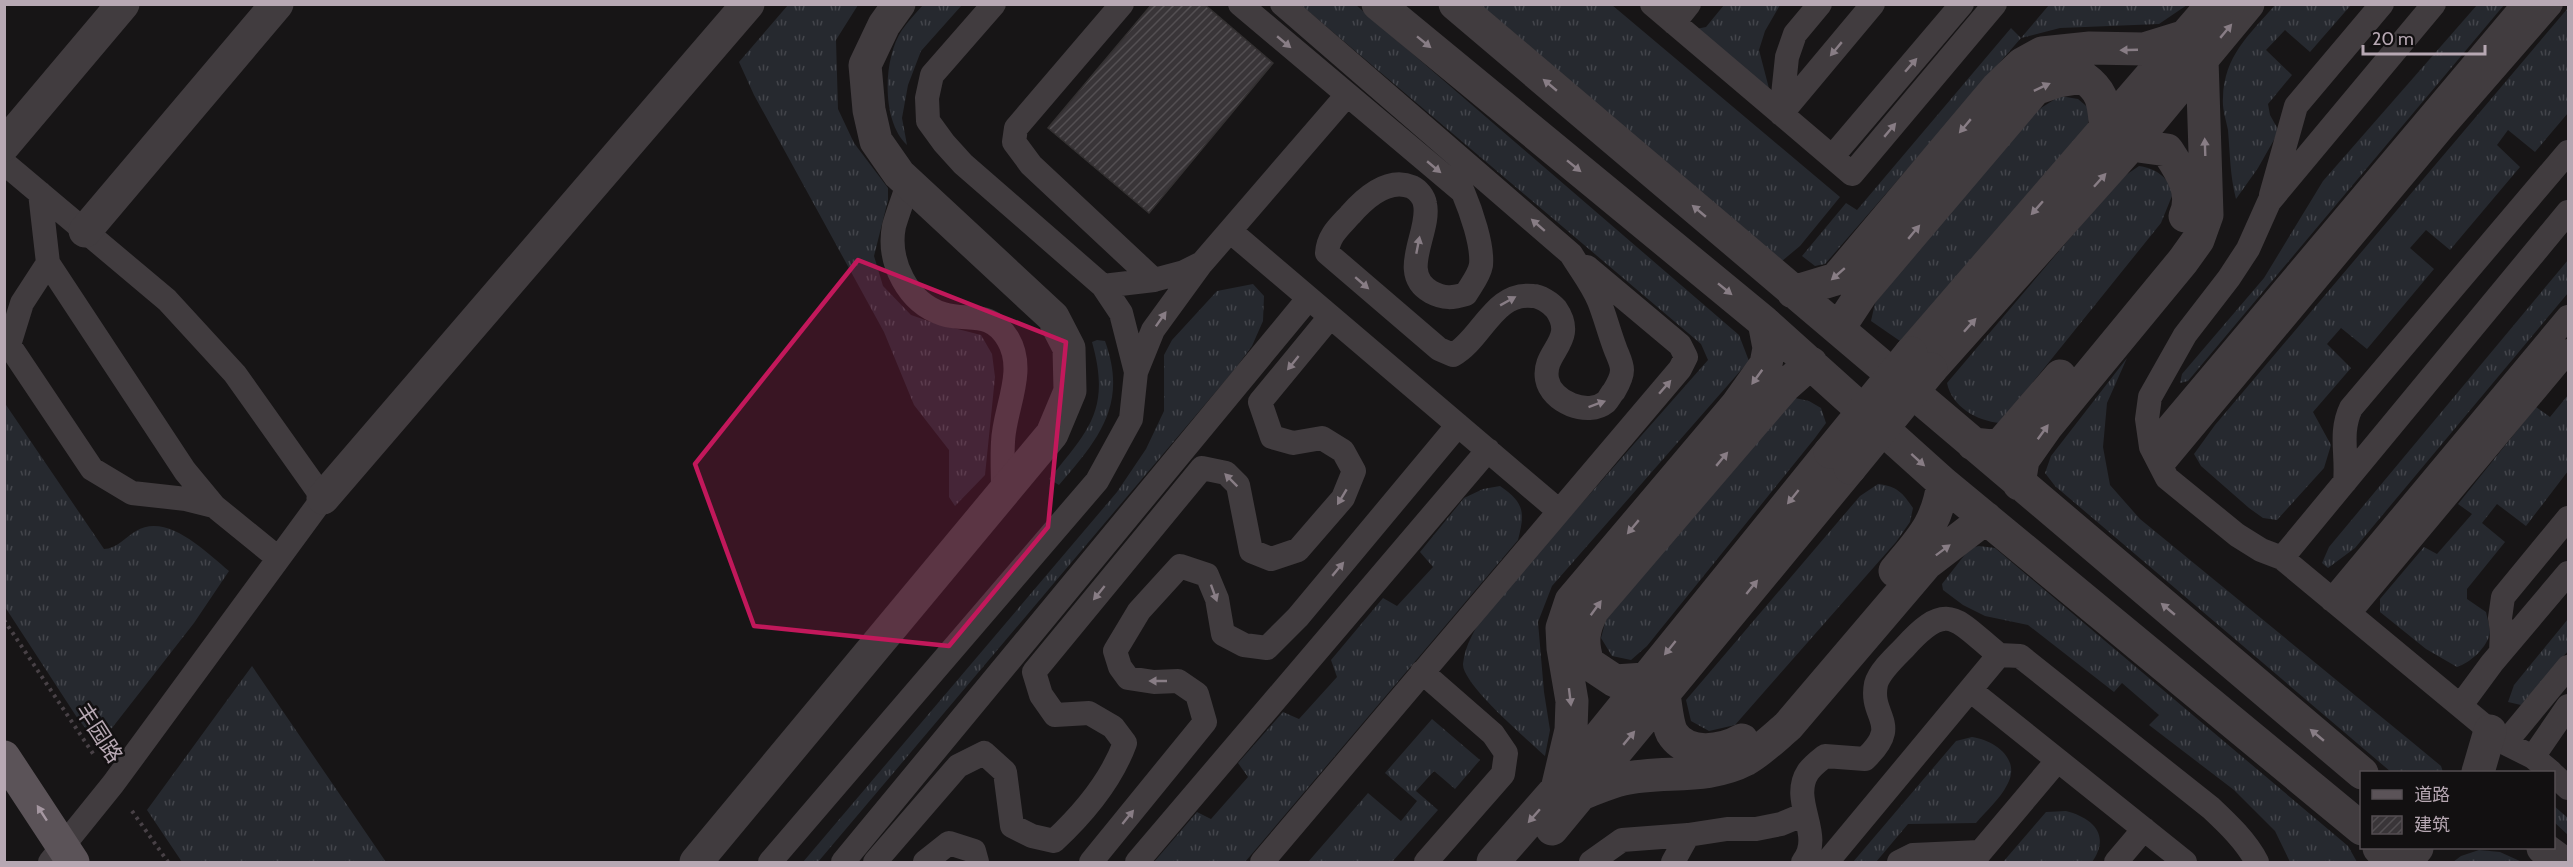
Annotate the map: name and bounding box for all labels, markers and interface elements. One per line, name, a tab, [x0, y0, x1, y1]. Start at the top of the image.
scale bar	[2363, 18, 2484, 56]
one-way arrow	[2219, 24, 2232, 39]
text: 20 m	[2372, 28, 2414, 50]
one-way arrow	[1277, 35, 1292, 48]
one-way arrow	[1416, 35, 1431, 47]
one-way arrow	[1829, 41, 1842, 57]
one-way arrow	[2120, 45, 2139, 54]
one-way arrow	[1904, 58, 1917, 73]
one-way arrow	[1543, 79, 1558, 92]
one-way arrow	[2034, 83, 2051, 92]
one-way arrow	[1958, 118, 1971, 134]
one-way arrow	[1883, 123, 1896, 138]
one-way arrow	[2200, 137, 2209, 156]
one-way arrow	[1566, 159, 1582, 172]
one-way arrow	[1426, 161, 1442, 174]
one-way arrow	[2093, 172, 2107, 187]
one-way arrow	[2031, 200, 2044, 216]
one-way arrow	[1691, 205, 1707, 218]
one-way arrow	[1531, 219, 1546, 232]
one-way arrow	[1907, 224, 1920, 240]
one-way arrow	[1414, 236, 1423, 255]
one-way arrow	[1831, 267, 1846, 281]
one-way arrow	[1354, 276, 1369, 289]
one-way arrow	[1717, 283, 1733, 296]
one-way arrow	[1500, 296, 1517, 306]
one-way arrow	[1155, 311, 1166, 327]
one-way arrow	[1963, 318, 1976, 333]
one-way arrow	[1287, 355, 1299, 370]
one-way arrow	[1751, 368, 1763, 384]
one-way arrow	[1658, 379, 1672, 394]
one-way arrow	[1589, 398, 1607, 408]
one-way arrow	[2037, 424, 2049, 440]
one-way arrow	[1715, 452, 1728, 467]
one-way arrow	[1911, 453, 1926, 467]
one-way arrow	[1224, 472, 1238, 487]
one-way arrow	[1336, 489, 1347, 505]
one-way arrow	[1787, 489, 1800, 505]
one-way arrow	[1627, 519, 1640, 534]
one-way arrow	[1936, 545, 1951, 557]
one-way arrow	[1331, 562, 1344, 577]
one-way arrow	[1746, 579, 1759, 595]
one-way arrow	[1210, 584, 1219, 602]
one-way arrow	[1093, 586, 1105, 601]
one-way arrow	[1590, 600, 1602, 616]
one-way arrow	[2160, 603, 2176, 616]
one-way arrow	[1664, 640, 1677, 655]
one-way arrow	[1148, 676, 1167, 686]
one-way arrow	[1566, 688, 1575, 707]
street label: 丰园路	[70, 698, 128, 768]
one-way arrow	[2310, 729, 2325, 742]
one-way arrow	[1622, 730, 1635, 746]
legend	[2360, 771, 2555, 849]
text: 道路	[2414, 784, 2450, 806]
one-way arrow	[37, 805, 48, 821]
one-way arrow	[1527, 808, 1541, 823]
one-way arrow	[1121, 809, 1134, 825]
text: 建筑	[2414, 814, 2450, 836]

